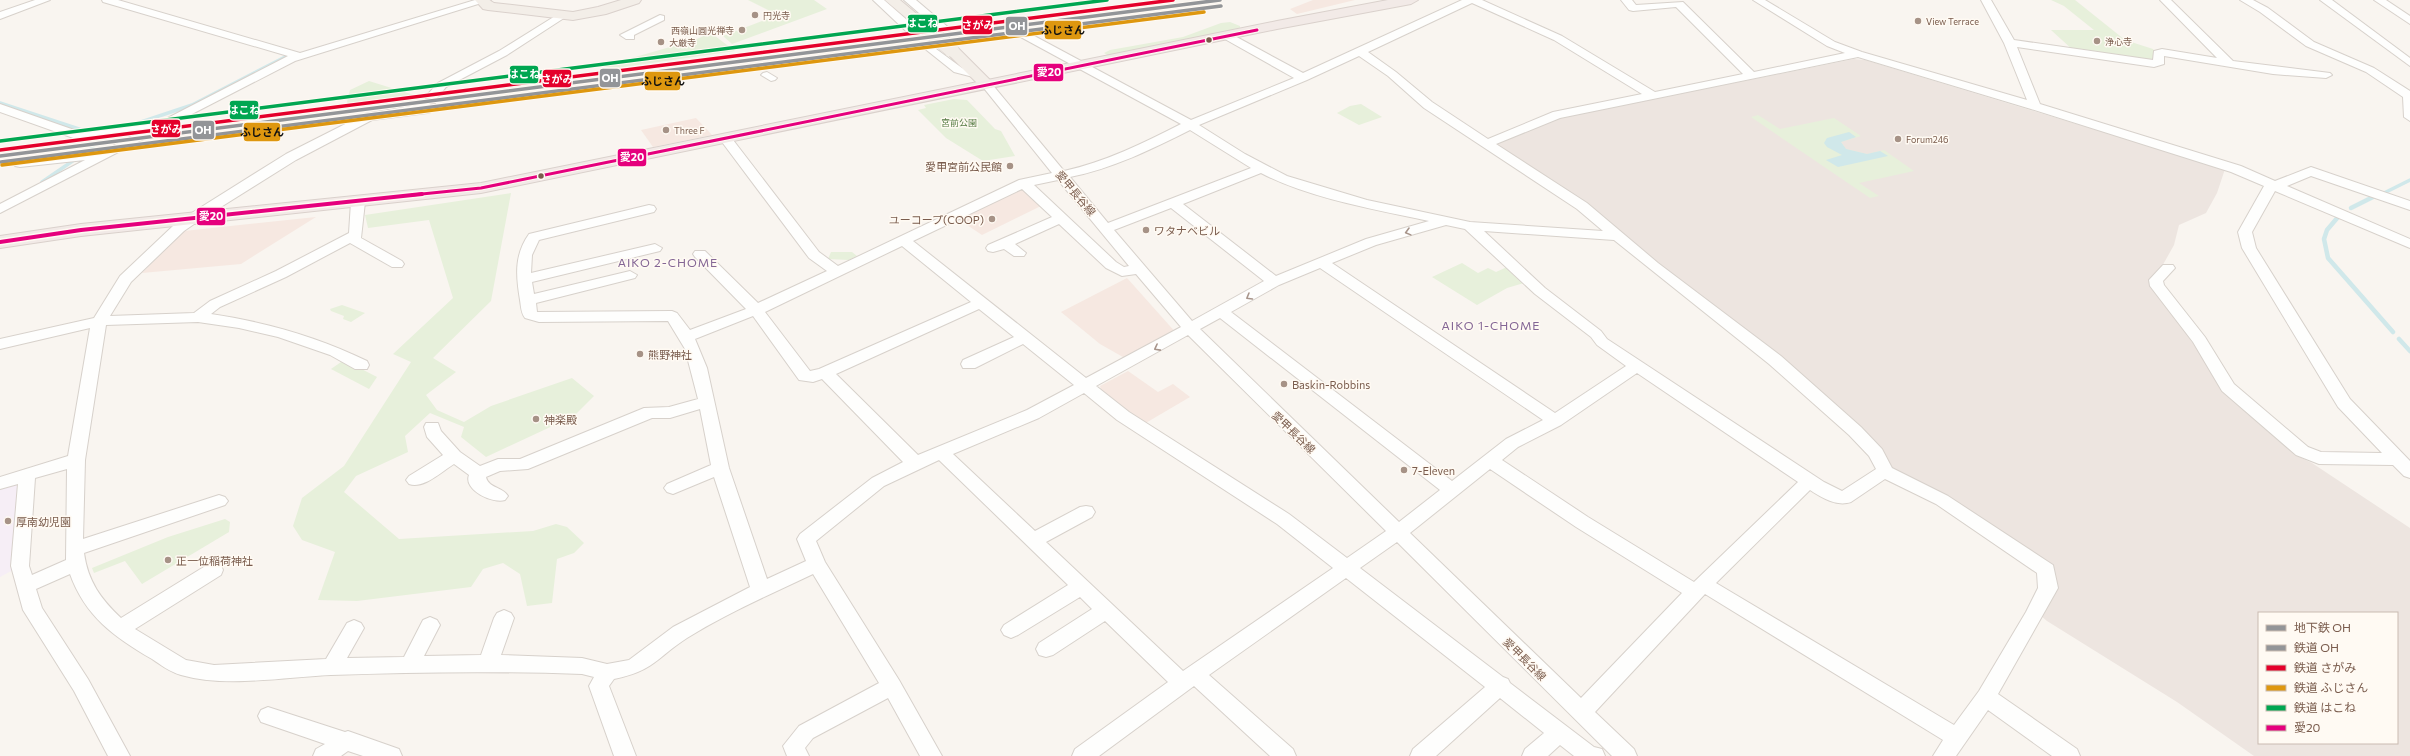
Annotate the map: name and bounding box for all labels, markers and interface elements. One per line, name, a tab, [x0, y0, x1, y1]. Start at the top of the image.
marker: 円光寺	[750, 10, 760, 20]
place label: 円光寺	[763, 10, 790, 21]
line badge: はこね	[907, 14, 938, 33]
line badge: さがみ	[962, 15, 993, 35]
text: はこね	[906, 16, 939, 29]
line badge: OH	[1005, 16, 1028, 36]
marker: View Terrace	[1913, 16, 1923, 26]
place label: View Terrace	[1926, 16, 1979, 27]
text: さがみ	[962, 18, 995, 31]
text: OH	[1008, 19, 1026, 32]
line badge: ふじさん	[1044, 20, 1082, 40]
text: ふじさん	[1041, 23, 1085, 36]
place label: 西嶺山圓光禅寺	[671, 25, 734, 36]
marker: 西嶺山圓光禅寺	[737, 25, 747, 35]
unlabelled marker	[1204, 35, 1214, 45]
marker: 浄心寺	[2092, 36, 2102, 46]
place label: 浄心寺	[2105, 36, 2132, 47]
marker: 大厳寺	[656, 37, 666, 47]
place label: 大厳寺	[669, 37, 696, 48]
line badge: 愛20	[1033, 63, 1064, 82]
line badge: はこね	[509, 65, 539, 84]
text: 愛20	[1037, 65, 1061, 78]
text: はこね	[508, 67, 541, 80]
line badge: OH	[599, 68, 621, 88]
line badge: さがみ	[542, 69, 572, 88]
text: OH	[601, 71, 619, 84]
line badge: ふじさん	[644, 71, 681, 91]
text: さがみ	[541, 72, 574, 85]
text: ふじさん	[641, 74, 685, 87]
line badge: はこね	[229, 100, 259, 120]
text: はこね	[228, 103, 261, 116]
park label: 宮前公園	[941, 117, 977, 128]
line badge: さがみ	[151, 119, 181, 138]
line badge: OH	[192, 120, 215, 140]
text: さがみ	[150, 122, 183, 135]
line badge: ふじさん	[243, 122, 281, 142]
text: OH	[194, 123, 212, 136]
text: ふじさん	[240, 125, 284, 138]
marker: Three F	[661, 125, 671, 135]
place label: Three F	[674, 125, 705, 136]
marker: Forum246	[1893, 134, 1903, 144]
place label: Forum246	[1906, 134, 1949, 145]
line badge: 愛20	[617, 148, 647, 167]
text: 愛20	[620, 150, 644, 163]
place label: 愛甲宮前公民館	[925, 160, 1002, 173]
marker: 愛甲宮前公民館	[1005, 161, 1015, 171]
street label: 愛甲長谷線	[1053, 168, 1099, 218]
unlabelled marker	[536, 171, 546, 181]
line badge: 愛20	[196, 207, 226, 226]
text: 愛20	[199, 209, 223, 222]
place label: ユーコープ(COOP)	[889, 213, 984, 226]
marker: ユーコープ(COOP)	[987, 214, 997, 224]
place label: ワタナベビル	[1154, 224, 1220, 237]
marker: ワタナベビル	[1141, 225, 1151, 235]
one-way arrow	[1404, 227, 1411, 236]
district label: AIKO 2-CHOME	[618, 255, 718, 269]
one-way arrow	[1246, 292, 1253, 299]
district label: AIKO 1-CHOME	[1442, 318, 1541, 332]
one-way arrow	[1154, 343, 1161, 351]
place label: 熊野神社	[648, 348, 692, 361]
marker: 熊野神社	[635, 349, 645, 359]
place label: Baskin-Robbins	[1292, 378, 1370, 391]
marker: Baskin-Robbins	[1279, 379, 1289, 389]
street label: 愛甲長谷線	[1270, 408, 1318, 456]
place label: 神楽殿	[544, 413, 577, 426]
marker: 神楽殿	[531, 414, 541, 424]
place label: 7-Eleven	[1412, 464, 1455, 477]
marker: 7-Eleven	[1399, 465, 1409, 475]
place label: 厚南幼児園	[16, 515, 71, 528]
marker: 厚南幼児園	[3, 516, 13, 526]
place label: 正一位稲荷神社	[176, 554, 253, 567]
marker: 正一位稲荷神社	[163, 555, 173, 565]
legend	[2258, 612, 2398, 744]
text: 地下鉄 OH	[2294, 620, 2351, 634]
street label: 愛甲長谷線	[1501, 635, 1549, 683]
text: 鉄道 OH	[2294, 640, 2339, 654]
text: 鉄道 さがみ	[2294, 660, 2356, 674]
text: 鉄道 ふじさん	[2294, 680, 2368, 694]
text: 鉄道 はこね	[2294, 700, 2356, 714]
text: 愛20	[2294, 720, 2321, 734]

